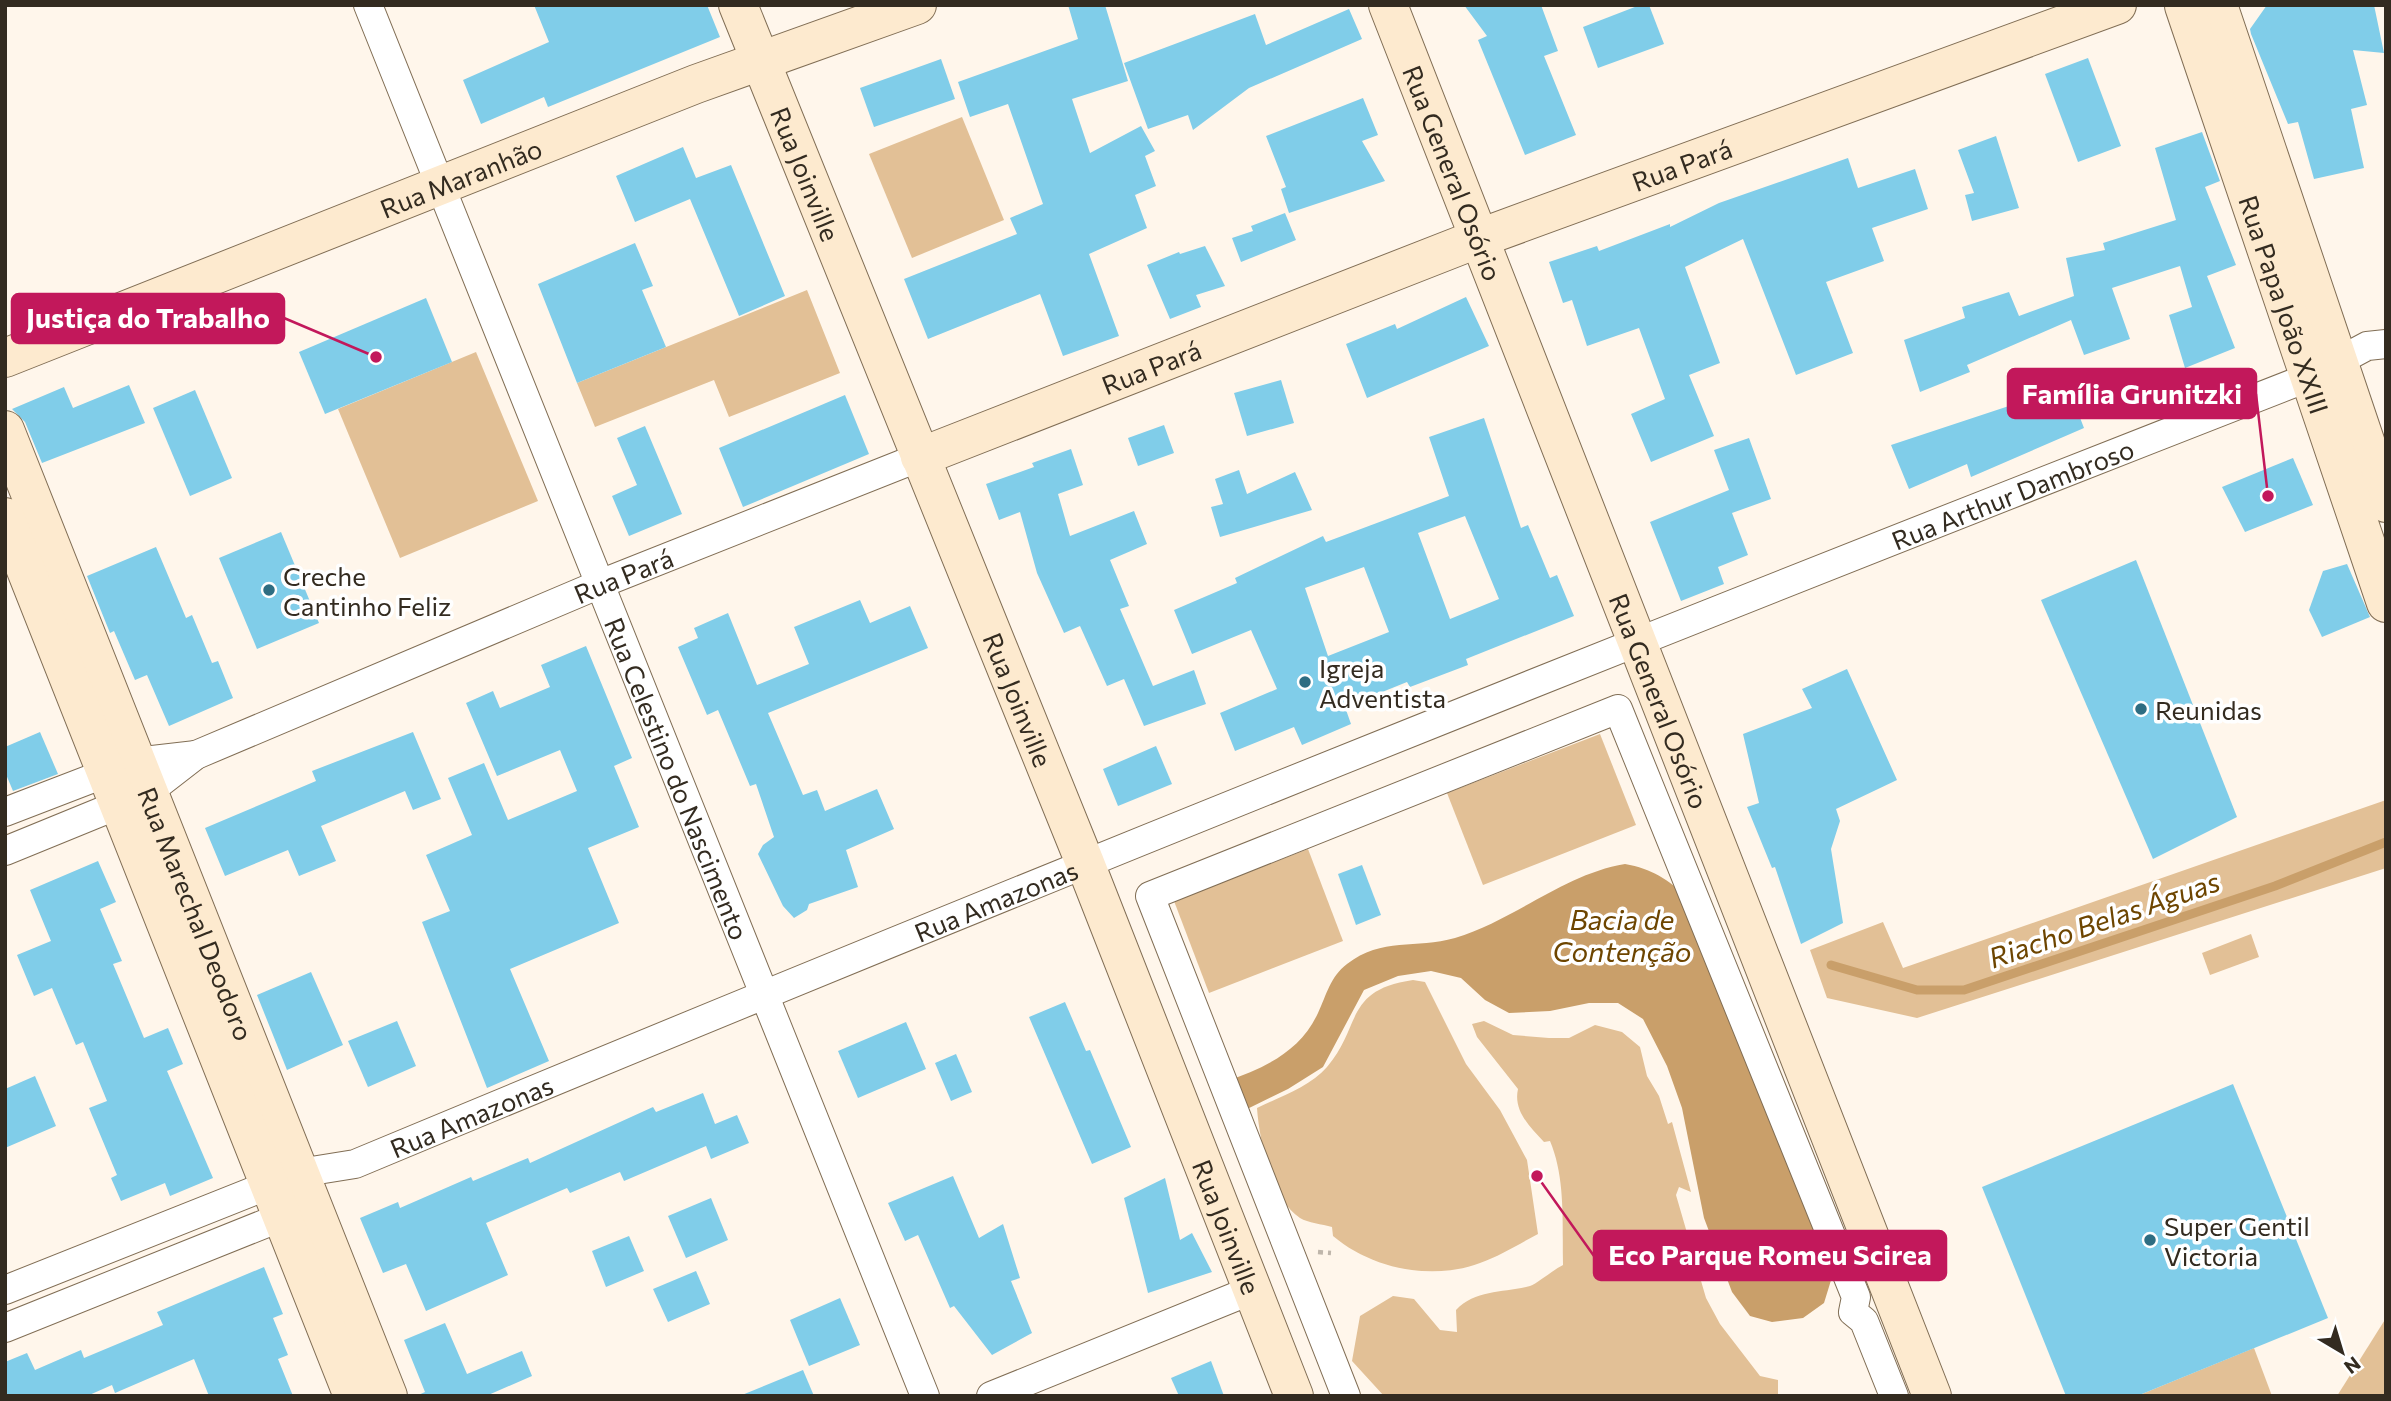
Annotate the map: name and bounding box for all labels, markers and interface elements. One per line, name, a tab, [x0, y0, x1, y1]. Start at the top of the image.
street label: Rua General Osório	[1398, 61, 1510, 285]
street label: Rua Joinville	[765, 102, 847, 245]
street label: Rua Maranhão	[375, 131, 546, 223]
street label: Rua Pará	[1627, 132, 1736, 197]
street label: Rua Papa João XXIII	[2234, 191, 2336, 418]
callout: Justiça do Trabalho	[12, 294, 284, 343]
text: Justiça do Trabalho	[26, 300, 270, 334]
street label: Rua Pará	[1097, 333, 1205, 400]
callout: Família Grunitzki	[2008, 369, 2256, 418]
text: Família Grunitzki	[2022, 376, 2242, 410]
street label: Rua Arthur Dambroso	[1887, 432, 2138, 555]
street label: Rua Pará	[569, 541, 677, 609]
place label: Creche Cantinho Feliz	[283, 560, 451, 621]
marker: Creche Cantinho Feliz	[261, 582, 277, 598]
street label: Rua General Osório	[1604, 589, 1716, 813]
street label: Rua Celestino do Nascimento	[599, 613, 756, 944]
street label: Rua Joinville	[978, 628, 1060, 771]
place label: Igreja Adventista	[1319, 652, 1446, 713]
marker: Igreja Adventista	[1297, 674, 1313, 690]
place label: Reunidas	[2155, 694, 2262, 725]
marker: Reunidas	[2133, 701, 2149, 717]
street label: Rua Marechal Deodoro	[133, 782, 261, 1044]
street label: Rua Amazonas	[910, 853, 1082, 947]
water label: Riacho Belas Águas	[1984, 863, 2224, 975]
water label: Bacia de Contenção	[1552, 902, 1692, 968]
street label: Rua Amazonas	[385, 1068, 557, 1163]
street label: Rua Joinville	[1187, 1155, 1268, 1298]
place label: Super Gentil Victoria	[2164, 1210, 2310, 1271]
callout: Eco Parque Romeu Scirea	[1594, 1231, 1946, 1280]
marker: Super Gentil Victoria	[2142, 1232, 2158, 1248]
text: Eco Parque Romeu Scirea	[1608, 1237, 1932, 1271]
north arrow	[2307, 1317, 2377, 1387]
text: N	[2340, 1352, 2365, 1379]

